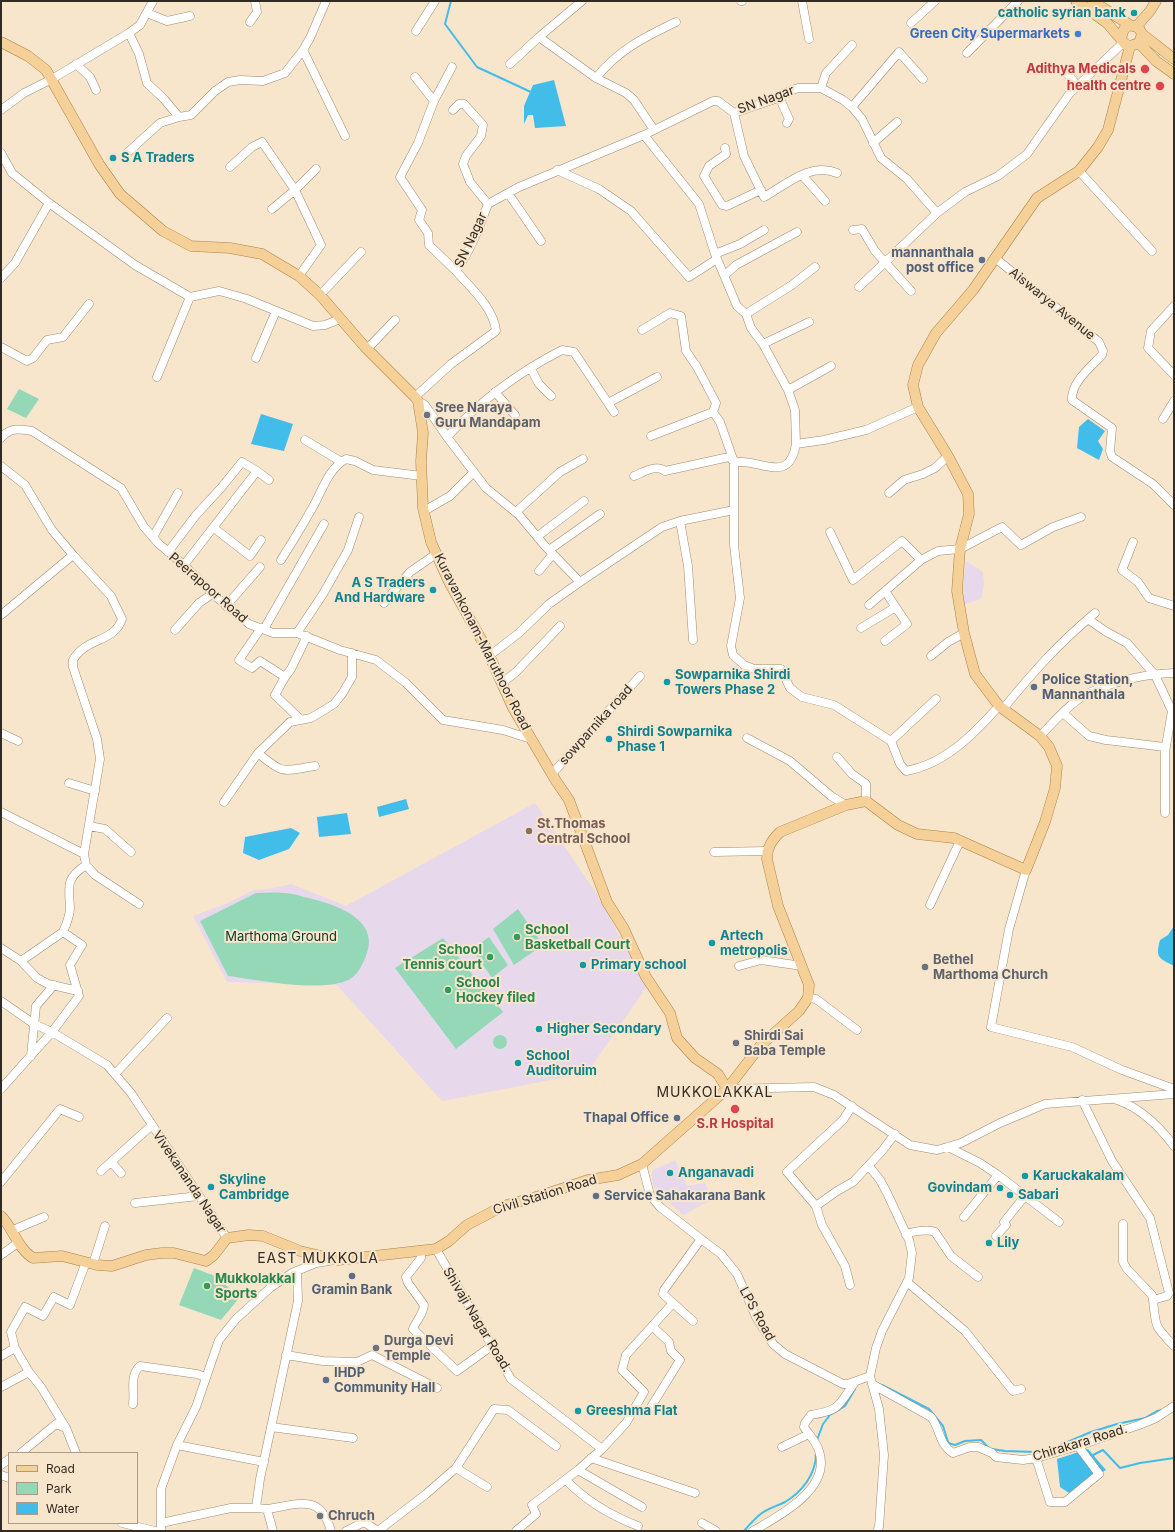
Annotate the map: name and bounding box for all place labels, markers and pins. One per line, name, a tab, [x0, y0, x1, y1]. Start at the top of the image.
place label: catholic syrian bank	[998, 5, 1126, 21]
marker: catholic syrian bank	[1129, 8, 1139, 18]
place label: Green City Supermarkets	[910, 26, 1070, 42]
marker: Green City Supermarkets	[1073, 29, 1083, 39]
place label: Adithya Medicals	[1026, 61, 1136, 77]
marker: Adithya Medicals	[1139, 63, 1151, 75]
place label: health centre	[1067, 78, 1151, 94]
marker: health centre	[1154, 80, 1166, 92]
place label: S A Traders	[121, 150, 194, 166]
marker: S A Traders	[108, 153, 118, 163]
place label: mannanthala post office	[891, 245, 974, 276]
marker: mannanthala post office	[977, 255, 987, 265]
place label: Sree Naraya Guru Mandapam	[435, 400, 541, 431]
marker: Sree Naraya Guru Mandapam	[422, 410, 432, 420]
place label: A S Traders And Hardware	[334, 575, 425, 606]
marker: A S Traders And Hardware	[428, 585, 438, 595]
place label: Sowparnika Shirdi Towers Phase 2	[675, 667, 790, 698]
place label: Police Station, Mannanthala	[1042, 672, 1133, 703]
marker: Sowparnika Shirdi Towers Phase 2	[662, 677, 672, 687]
marker: Police Station, Mannanthala	[1029, 682, 1039, 692]
place label: Shirdi Sowparnika Phase 1	[617, 724, 732, 755]
marker: Shirdi Sowparnika Phase 1	[604, 734, 614, 744]
place label: St.Thomas Central School	[537, 816, 630, 847]
marker: St.Thomas Central School	[524, 826, 534, 836]
place label: School Basketball Court	[525, 922, 630, 953]
place label: Artech metropolis	[720, 928, 788, 959]
marker: School Basketball Court	[512, 932, 522, 942]
marker: Artech metropolis	[707, 938, 717, 948]
place label: School Tennis court	[403, 942, 482, 973]
marker: School Tennis court	[485, 952, 495, 962]
place label: Bethel Marthoma Church	[933, 952, 1048, 983]
place label: Primary school	[591, 957, 687, 973]
marker: Primary school	[578, 960, 588, 970]
marker: Bethel Marthoma Church	[920, 962, 930, 972]
place label: School Hockey filed	[456, 975, 535, 1006]
marker: School Hockey filed	[443, 985, 453, 995]
place label: Higher Secondary	[547, 1021, 662, 1037]
marker: Higher Secondary	[534, 1024, 544, 1034]
place label: Shirdi Sai Baba Temple	[744, 1028, 826, 1059]
marker: Shirdi Sai Baba Temple	[731, 1038, 741, 1048]
place label: School Auditoruim	[526, 1048, 597, 1079]
marker: School Auditoruim	[513, 1058, 523, 1068]
marker: S.R Hospital	[729, 1103, 741, 1115]
place label: Thapal Office	[583, 1110, 669, 1126]
marker: Thapal Office	[672, 1113, 682, 1123]
place label: S.R Hospital	[696, 1116, 774, 1132]
place label: Anganavadi	[678, 1165, 754, 1181]
marker: Anganavadi	[665, 1168, 675, 1178]
place label: Karuckakalam	[1033, 1168, 1124, 1184]
marker: Karuckakalam	[1020, 1171, 1030, 1181]
place label: Skyline Cambridge	[219, 1172, 289, 1203]
place label: Govindam	[927, 1180, 992, 1196]
marker: Skyline Cambridge	[206, 1182, 216, 1192]
marker: Govindam	[995, 1183, 1005, 1193]
place label: Sabari	[1018, 1187, 1059, 1203]
place label: Service Sahakarana Bank	[604, 1188, 765, 1204]
marker: Sabari	[1005, 1190, 1015, 1200]
marker: Service Sahakarana Bank	[591, 1191, 601, 1201]
place label: Lily	[997, 1235, 1019, 1251]
marker: Lily	[984, 1238, 994, 1248]
place label: Mukkolakkal Sports	[215, 1271, 295, 1302]
marker: Gramin Bank	[347, 1271, 357, 1281]
marker: Mukkolakkal Sports	[202, 1281, 212, 1291]
place label: Gramin Bank	[312, 1282, 392, 1298]
place label: Durga Devi Temple	[384, 1333, 454, 1364]
marker: Durga Devi Temple	[371, 1343, 381, 1353]
place label: IHDP Community Hall	[334, 1365, 435, 1396]
marker: IHDP Community Hall	[321, 1375, 331, 1385]
place label: Greeshma Flat	[586, 1403, 678, 1419]
marker: Greeshma Flat	[573, 1406, 583, 1416]
place label: Chruch	[328, 1508, 375, 1524]
marker: Chruch	[315, 1511, 325, 1521]

